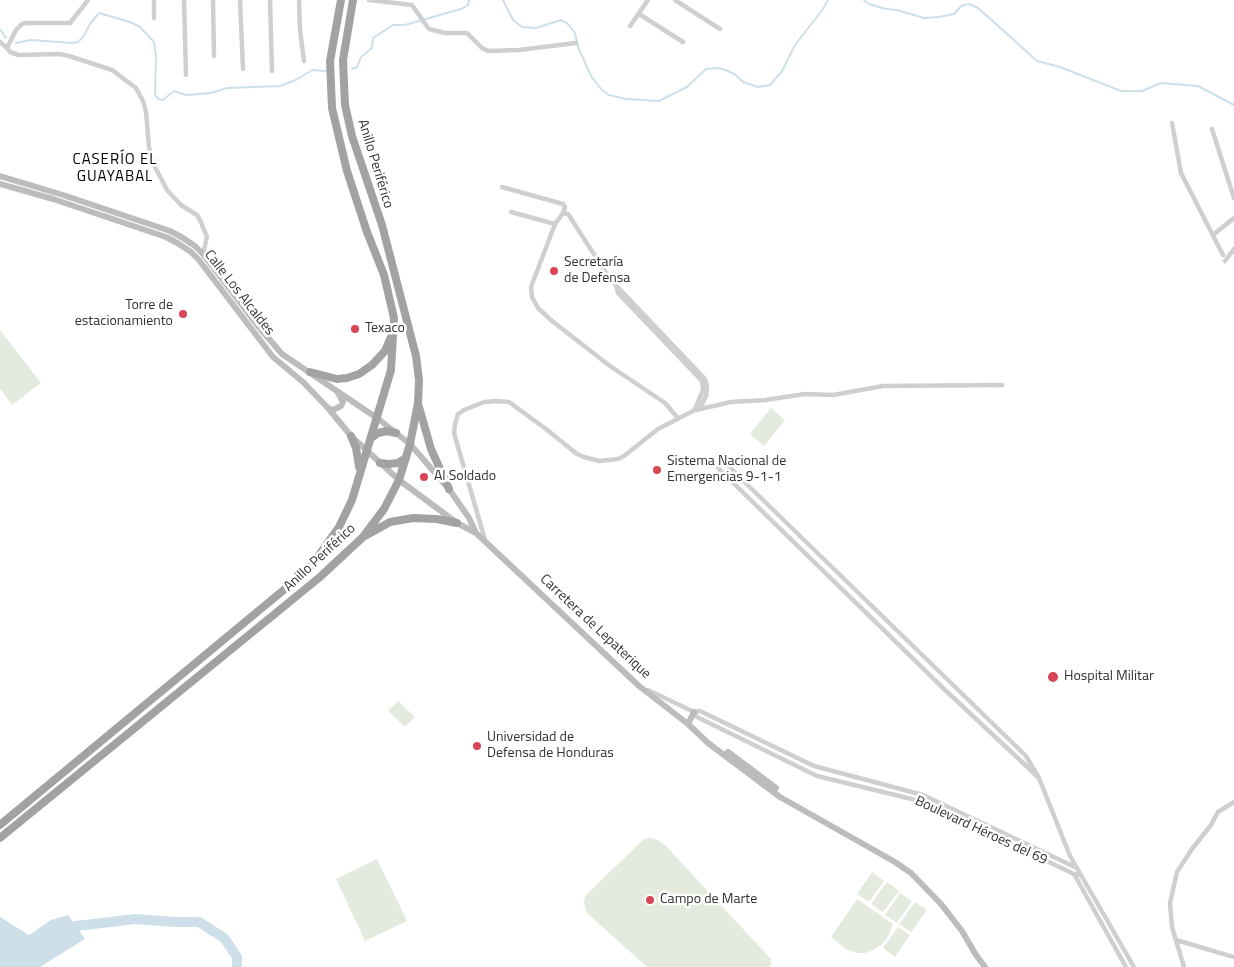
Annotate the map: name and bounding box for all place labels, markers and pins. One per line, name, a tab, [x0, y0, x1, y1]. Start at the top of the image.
place label: Secretaría de Defensa	[564, 255, 630, 288]
marker: Secretaría de Defensa	[548, 265, 560, 277]
place label: Torre de estacionamiento	[75, 298, 173, 331]
marker: Torre de estacionamiento	[177, 308, 189, 320]
place label: Texaco	[365, 321, 405, 337]
marker: Texaco	[349, 323, 361, 335]
place label: Sistema Nacional de Emergencias 9-1-1	[667, 454, 786, 487]
marker: Sistema Nacional de Emergencias 9-1-1	[651, 464, 663, 476]
place label: Al Soldado	[434, 469, 496, 485]
marker: Al Soldado	[418, 471, 430, 483]
place label: Hospital Militar	[1064, 669, 1154, 685]
marker: Hospital Militar	[1046, 670, 1060, 684]
place label: Universidad de Defensa de Honduras	[487, 730, 614, 762]
marker: Universidad de Defensa de Honduras	[471, 740, 483, 752]
place label: Campo de Marte	[660, 892, 757, 908]
marker: Campo de Marte	[644, 894, 656, 906]

